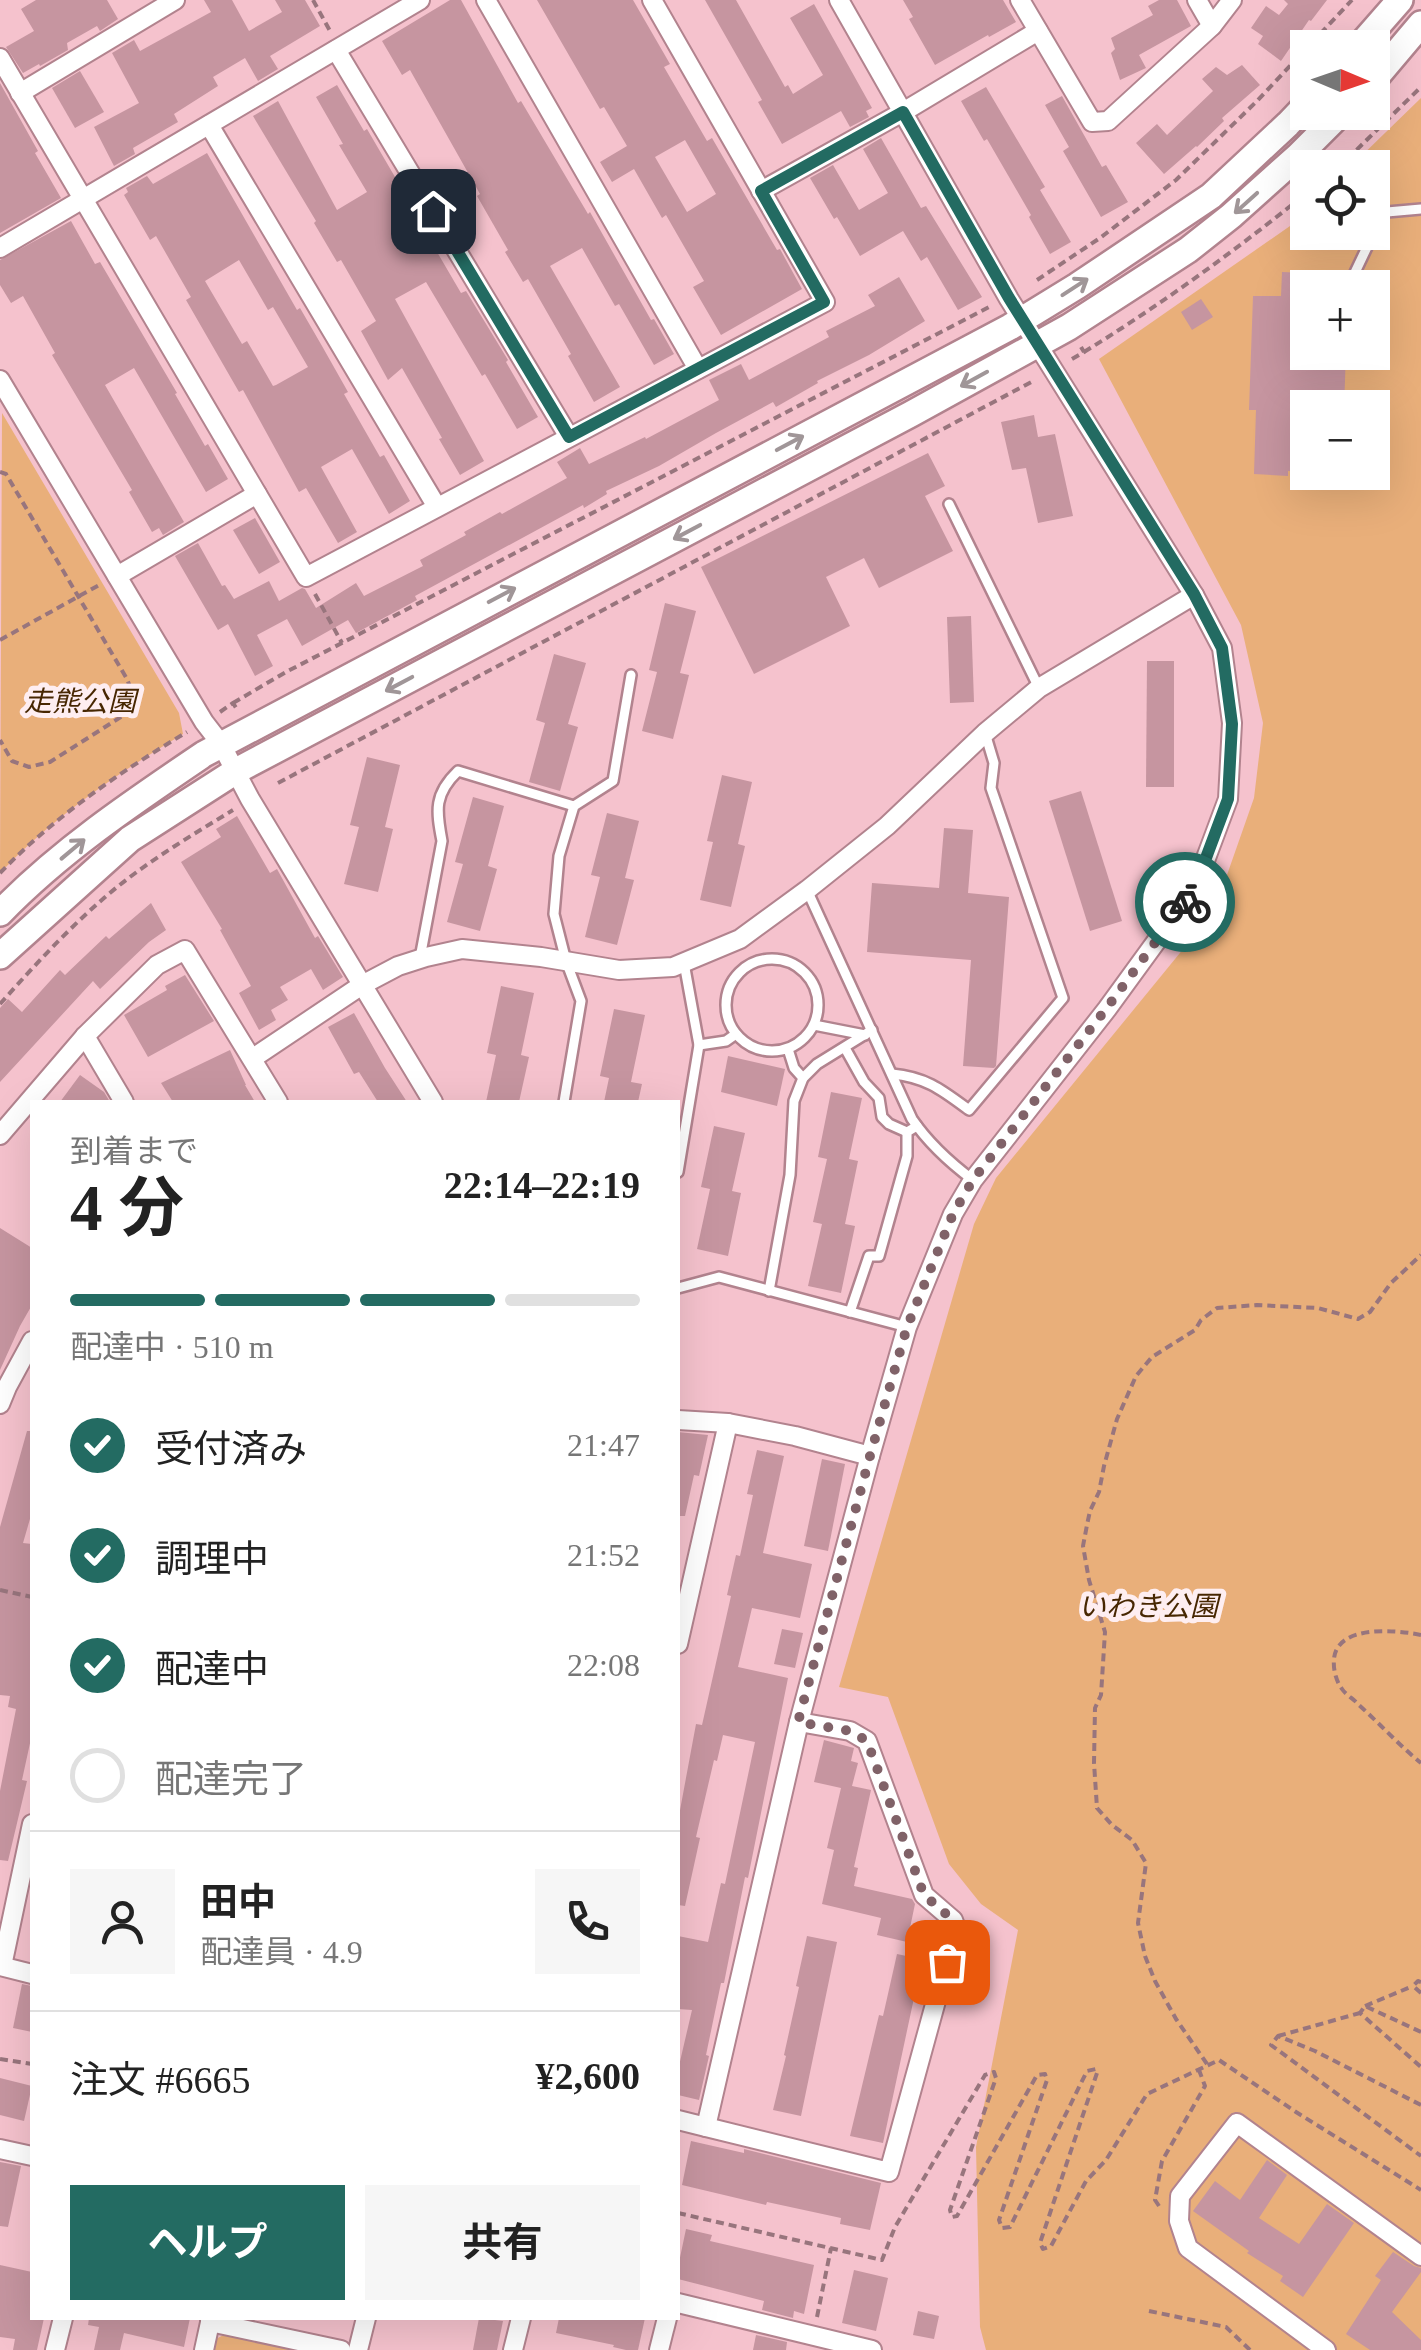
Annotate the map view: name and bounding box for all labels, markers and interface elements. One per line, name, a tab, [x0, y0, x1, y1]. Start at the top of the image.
north arrow	[1290, 30, 1390, 130]
map controls	[1290, 30, 1390, 490]
button: locate	[1290, 150, 1390, 250]
pin	[391, 169, 476, 254]
icon: home	[406, 184, 461, 239]
one-way arrow	[1234, 192, 1259, 215]
button: +	[1290, 270, 1390, 370]
one-way arrow	[1060, 277, 1088, 298]
one-way arrow	[959, 370, 989, 390]
button: −	[1290, 390, 1390, 490]
one-way arrow	[774, 433, 804, 452]
one-way arrow	[672, 523, 702, 542]
one-way arrow	[487, 585, 517, 604]
one-way arrow	[385, 675, 415, 694]
park label: 走熊公園	[24, 686, 140, 717]
one-way arrow	[59, 838, 85, 860]
courier	[1135, 852, 1235, 952]
icon: bike	[1158, 875, 1213, 930]
text: 到着まで	[70, 1133, 198, 1169]
text: 22:14–22:19	[444, 1164, 640, 1206]
text: 4 分	[70, 1172, 184, 1244]
text: 配達中 · 510 m	[70, 1329, 274, 1365]
icon: check	[70, 1418, 125, 1473]
text: 21:47	[567, 1427, 640, 1463]
text: 受付済み	[155, 1428, 307, 1470]
icon: check	[70, 1528, 125, 1583]
text: 21:52	[567, 1537, 640, 1573]
text: 調理中	[155, 1538, 269, 1580]
park label: いわき公園	[1078, 1591, 1222, 1622]
icon: check	[70, 1638, 125, 1693]
text: 22:08	[567, 1647, 640, 1683]
text: 配達中	[155, 1648, 269, 1690]
text: 配達完了	[155, 1758, 307, 1800]
button: person	[70, 1869, 175, 1974]
button: phone	[535, 1869, 640, 1974]
text: 田中	[200, 1881, 276, 1923]
pin	[905, 1920, 990, 2005]
text: 配達員 · 4.9	[200, 1934, 363, 1970]
icon: bag	[920, 1935, 975, 1990]
text: ¥2,600	[536, 2055, 640, 2097]
text: 注文 #6665	[70, 2059, 251, 2101]
button: ヘルプ	[70, 2185, 345, 2300]
button: 共有	[365, 2185, 640, 2300]

